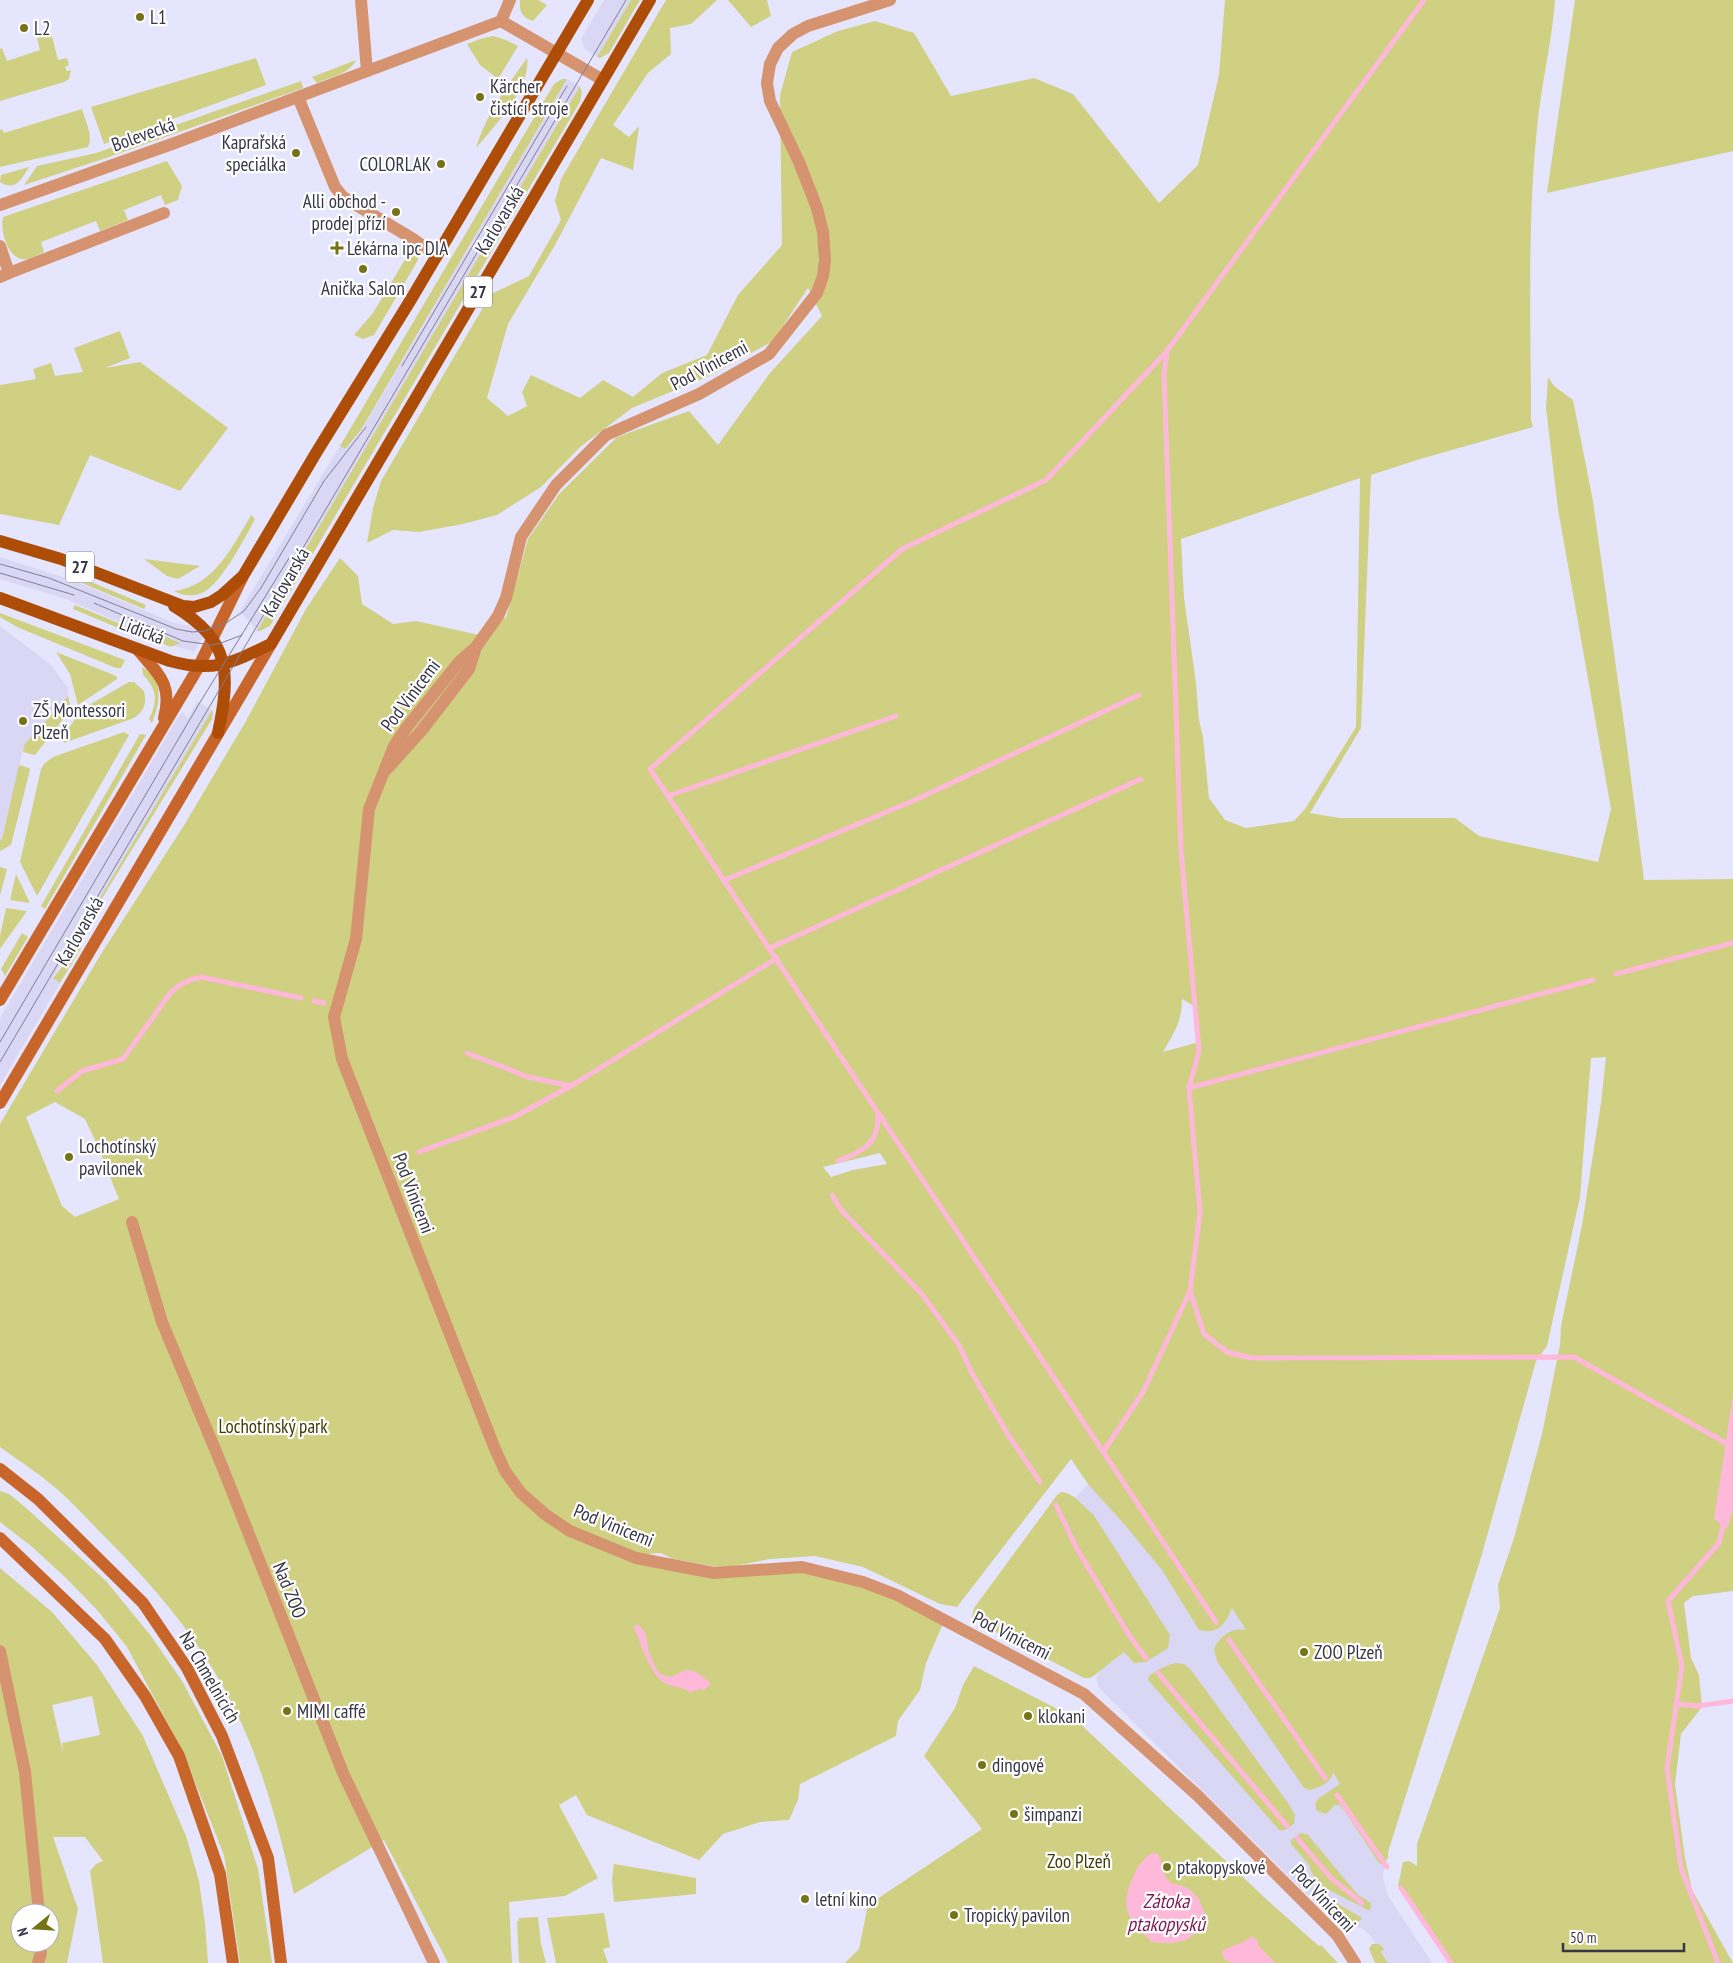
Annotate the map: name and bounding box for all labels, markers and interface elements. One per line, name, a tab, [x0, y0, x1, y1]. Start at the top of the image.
place label: L1	[150, 5, 166, 29]
marker: L1	[134, 11, 146, 23]
place label: L2	[34, 16, 50, 40]
marker: L2	[18, 22, 30, 34]
place label: Kärcher čistící stroje	[490, 74, 569, 120]
marker: Kärcher čistící stroje	[474, 91, 486, 103]
street label: Bolevecká	[108, 111, 178, 157]
place label: Kaprařská speciálka	[222, 130, 286, 176]
marker: Kaprařská speciálka	[290, 147, 302, 159]
place label: COLORLAK	[360, 152, 431, 176]
marker: COLORLAK	[435, 158, 447, 170]
street label: Karlovarská	[469, 181, 529, 259]
place label: Alli obchod - prodej přízí	[303, 189, 386, 235]
marker: Alli obchod - prodej přízí	[390, 206, 402, 218]
place label: Lékárna ipc DIA	[347, 236, 448, 260]
marker: Lékárna ipc DIA	[331, 242, 343, 254]
marker: Anička Salon	[357, 263, 369, 275]
place label: Anička Salon	[321, 276, 405, 300]
road number: 27	[464, 276, 492, 308]
street label: Pod Vinicemi	[666, 335, 752, 395]
street label: Karlovarská	[256, 543, 314, 621]
road number: 27	[66, 552, 94, 582]
street label: Lidická	[116, 611, 168, 649]
street label: Pod Vinicemi	[375, 654, 445, 736]
place label: ZŠ Montessori Plzeň	[33, 698, 125, 744]
marker: ZŠ Montessori Plzeň	[17, 715, 29, 727]
street label: Karlovarská	[50, 892, 108, 970]
place label: Lochotínský pavilonek	[79, 1134, 157, 1180]
street label: Pod Vinicemi	[388, 1149, 440, 1237]
marker: Lochotínský pavilonek	[63, 1151, 75, 1163]
park label: Lochotínský park	[218, 1414, 328, 1438]
street label: Pod Vinicemi	[570, 1498, 658, 1552]
street label: Nad ZOO	[268, 1558, 312, 1622]
street label: Pod Vinicemi	[969, 1605, 1055, 1665]
street label: Na Chmelnicích	[174, 1627, 246, 1727]
place label: ZOO Plzeň	[1314, 1640, 1383, 1664]
marker: ZOO Plzeň	[1298, 1646, 1310, 1658]
place label: MIMI caffé	[297, 1699, 366, 1723]
place label: klokani	[1038, 1704, 1085, 1728]
marker: MIMI caffé	[281, 1705, 293, 1717]
marker: klokani	[1022, 1710, 1034, 1722]
place label: dingové	[992, 1753, 1044, 1777]
marker: dingové	[976, 1759, 988, 1771]
place label: šimpanzi	[1024, 1802, 1082, 1826]
marker: šimpanzi	[1008, 1808, 1020, 1820]
park label: Zoo Plzeň	[1047, 1849, 1111, 1873]
place label: ptakopyskové	[1177, 1855, 1266, 1879]
street label: Pod Vinicemi	[1287, 1859, 1361, 1937]
marker: ptakopyskové	[1161, 1861, 1173, 1873]
place label: letní kino	[815, 1887, 877, 1911]
water label: Zátoka ptakopysků	[1127, 1888, 1206, 1937]
marker: letní kino	[799, 1893, 811, 1905]
north arrow	[10, 1903, 60, 1953]
place label: Tropický pavilon	[964, 1903, 1070, 1927]
marker: Tropický pavilon	[948, 1909, 960, 1921]
scale bar	[1563, 1920, 1684, 1952]
text: N	[13, 1926, 32, 1938]
text: 50 m	[1570, 1928, 1596, 1947]

